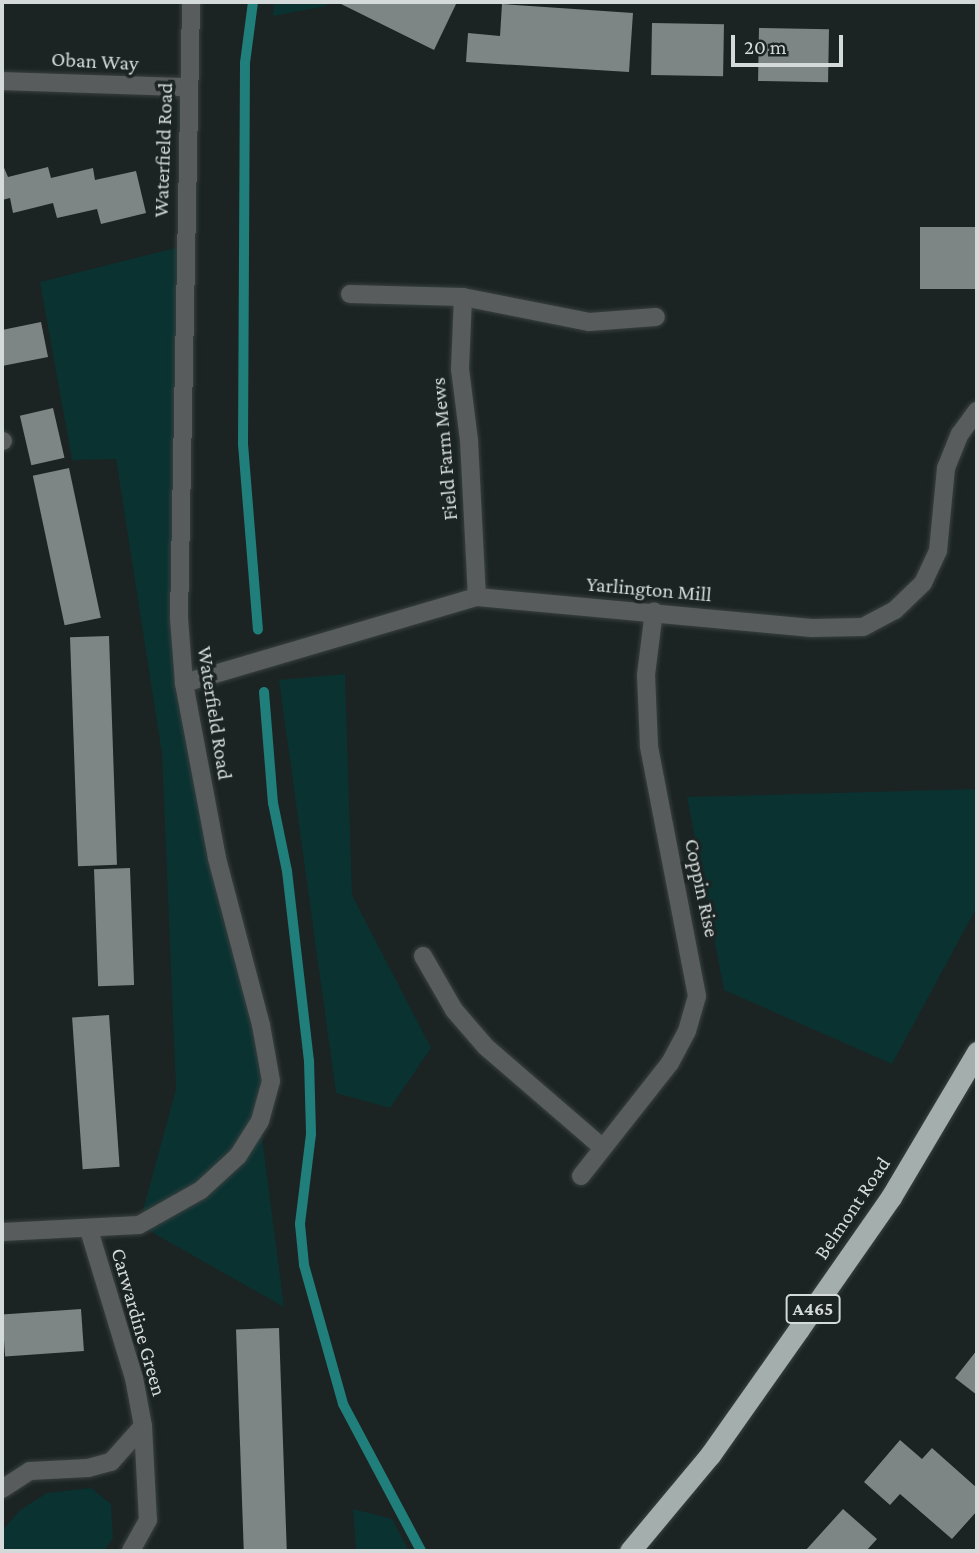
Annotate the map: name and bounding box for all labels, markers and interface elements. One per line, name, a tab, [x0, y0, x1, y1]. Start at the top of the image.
scale bar	[734, 21, 846, 65]
text: 20 m	[744, 35, 787, 59]
street label: Oban Way	[51, 46, 139, 76]
street label: Waterfield Road	[148, 82, 178, 218]
street label: Field Farm Mews	[425, 376, 463, 522]
street label: Yarlington Mill	[585, 571, 713, 607]
street label: Waterfield Road	[192, 644, 238, 782]
street label: Coppin Rise	[679, 836, 725, 940]
street label: Belmont Road	[808, 1152, 896, 1264]
street label: Carwardine Green	[106, 1245, 172, 1399]
road number: A465	[785, 1294, 841, 1324]

